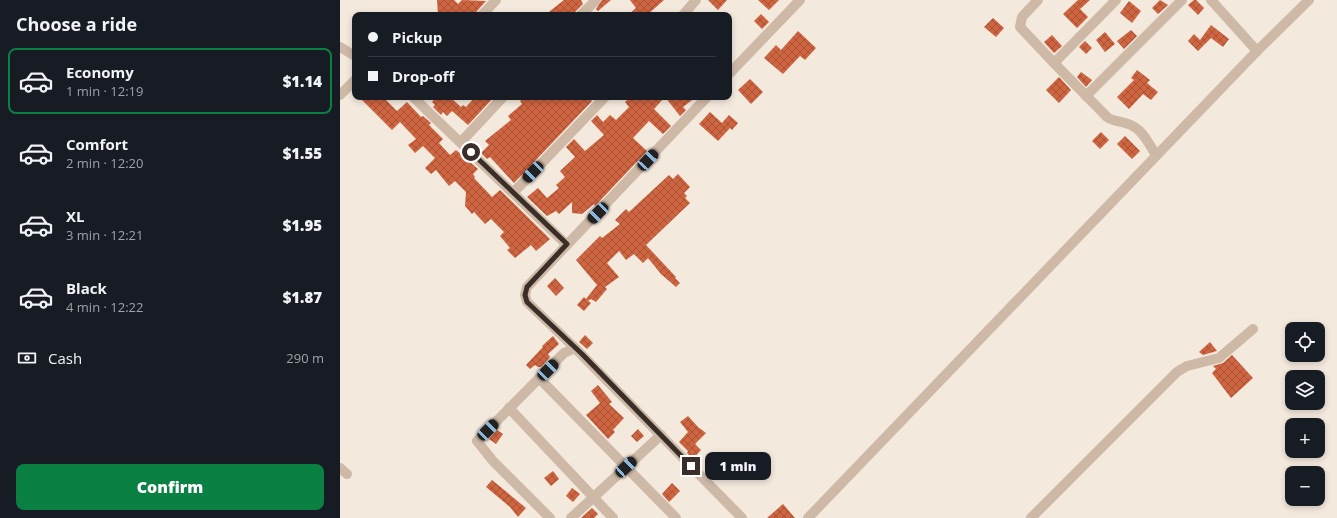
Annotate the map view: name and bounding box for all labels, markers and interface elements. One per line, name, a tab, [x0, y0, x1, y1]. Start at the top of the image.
text: Choose a ride	[16, 12, 137, 36]
text: Pickup	[392, 27, 442, 47]
text: Economy	[66, 62, 134, 82]
icon: car	[18, 63, 54, 99]
text: Drop-off	[392, 66, 454, 86]
text: $1.14	[283, 71, 322, 91]
text: 1 min · 12:19	[66, 82, 143, 100]
text: Comfort	[66, 134, 128, 154]
icon: car	[18, 135, 54, 171]
text: $1.55	[283, 143, 322, 163]
route start	[462, 143, 480, 161]
car	[635, 147, 661, 173]
text: 2 min · 12:20	[66, 154, 143, 172]
car	[520, 159, 546, 185]
car	[585, 200, 611, 226]
text: XL	[66, 206, 84, 226]
icon: car	[18, 207, 54, 243]
text: $1.95	[283, 215, 322, 235]
text: 3 min · 12:21	[66, 226, 143, 244]
text: Black	[66, 278, 107, 298]
icon: car	[18, 279, 54, 315]
text: $1.87	[283, 287, 322, 307]
text: 4 min · 12:22	[66, 298, 143, 316]
map controls	[1285, 322, 1325, 506]
button: locate	[1285, 322, 1325, 362]
icon: cash	[16, 347, 38, 369]
text: Cash	[48, 348, 82, 368]
text: 290 m	[286, 349, 324, 367]
car	[535, 357, 561, 383]
button: layers	[1285, 370, 1325, 410]
car	[475, 417, 501, 443]
button: +	[1285, 418, 1325, 458]
callout: 1 min	[705, 452, 771, 480]
car	[613, 454, 639, 480]
route end	[682, 457, 700, 475]
text: 1 min	[720, 457, 756, 475]
button: Confirm	[16, 464, 324, 510]
button: −	[1285, 466, 1325, 506]

